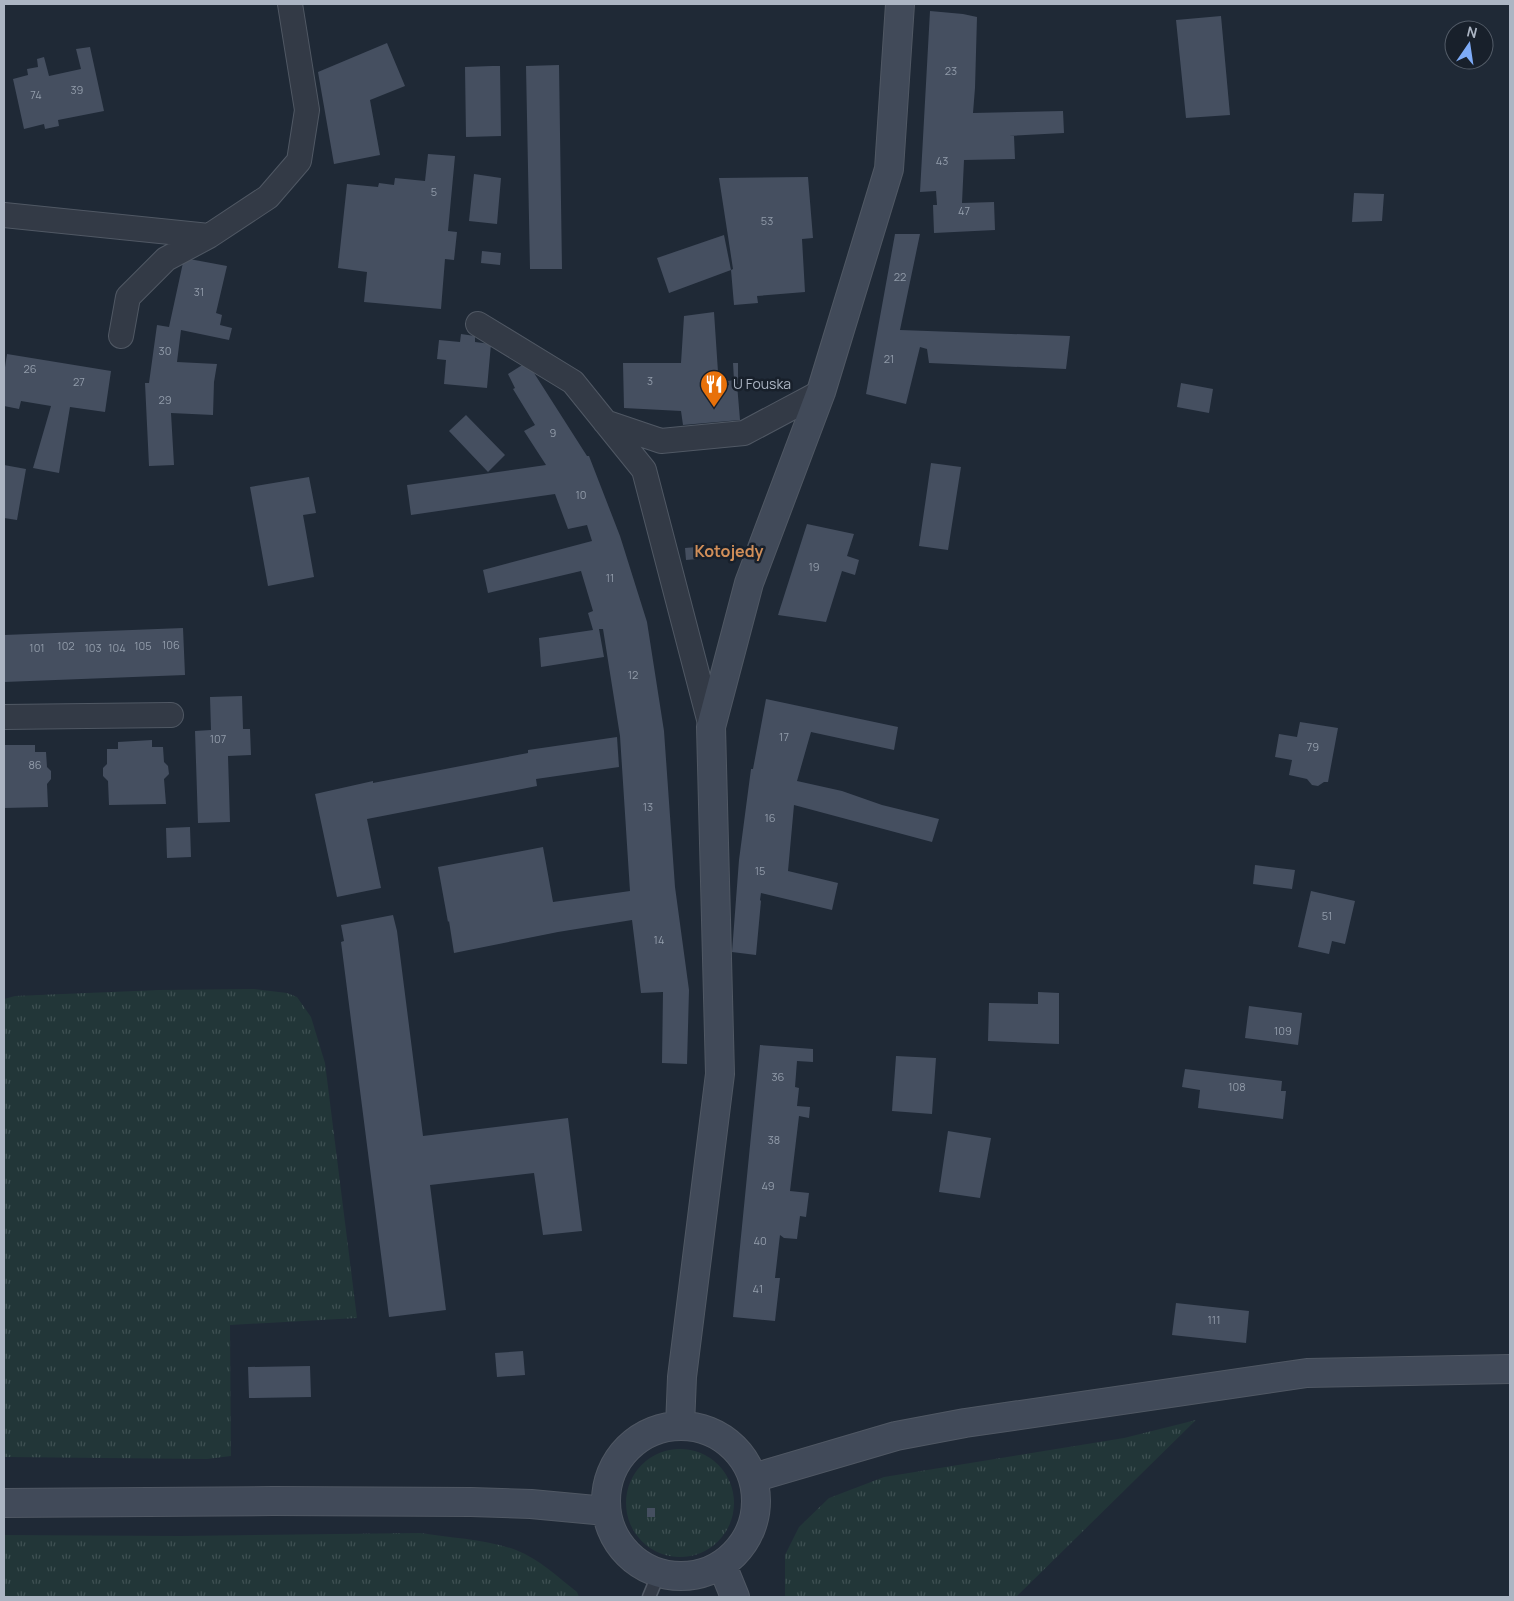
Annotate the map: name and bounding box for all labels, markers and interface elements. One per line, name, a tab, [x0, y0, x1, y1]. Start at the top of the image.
north arrow	[1444, 20, 1494, 70]
text: N	[1465, 21, 1479, 42]
house number: 23	[945, 63, 957, 78]
house number: 39	[71, 82, 84, 97]
house number: 74	[30, 87, 42, 102]
house number: 43	[936, 153, 948, 168]
house number: 5	[431, 184, 437, 199]
house number: 47	[958, 203, 970, 218]
house number: 53	[761, 213, 773, 228]
house number: 22	[894, 269, 906, 284]
house number: 31	[194, 284, 204, 299]
house number: 30	[159, 343, 171, 358]
house number: 21	[884, 351, 894, 366]
house number: 26	[23, 361, 37, 376]
restaurant icon: U Fouska	[699, 369, 729, 408]
house number: 3	[647, 373, 653, 388]
house number: 27	[73, 374, 85, 389]
place label: U Fouska	[733, 374, 791, 393]
house number: 29	[158, 392, 172, 407]
house number: 9	[550, 425, 557, 440]
house number: 10	[575, 487, 587, 502]
district label: Kotojedy	[694, 540, 764, 562]
house number: 19	[808, 559, 820, 574]
house number: 11	[606, 570, 614, 585]
house number: 106	[162, 637, 180, 652]
house number: 102	[57, 638, 75, 653]
house number: 105	[134, 638, 152, 653]
house number: 101	[29, 640, 45, 655]
house number: 103	[84, 640, 102, 655]
house number: 104	[108, 640, 126, 655]
house number: 12	[628, 667, 638, 682]
house number: 17	[779, 729, 789, 744]
house number: 107	[210, 731, 226, 746]
house number: 79	[1307, 739, 1319, 754]
house number: 86	[28, 757, 42, 772]
house number: 13	[643, 799, 653, 814]
house number: 16	[764, 810, 776, 825]
house number: 15	[755, 863, 765, 878]
house number: 51	[1322, 908, 1332, 923]
house number: 14	[654, 932, 664, 947]
house number: 109	[1274, 1023, 1292, 1038]
house number: 36	[772, 1069, 785, 1084]
house number: 108	[1228, 1079, 1246, 1094]
house number: 38	[768, 1132, 780, 1147]
house number: 49	[761, 1178, 775, 1193]
house number: 40	[753, 1233, 767, 1248]
house number: 41	[753, 1281, 763, 1296]
house number: 111	[1208, 1312, 1220, 1327]

